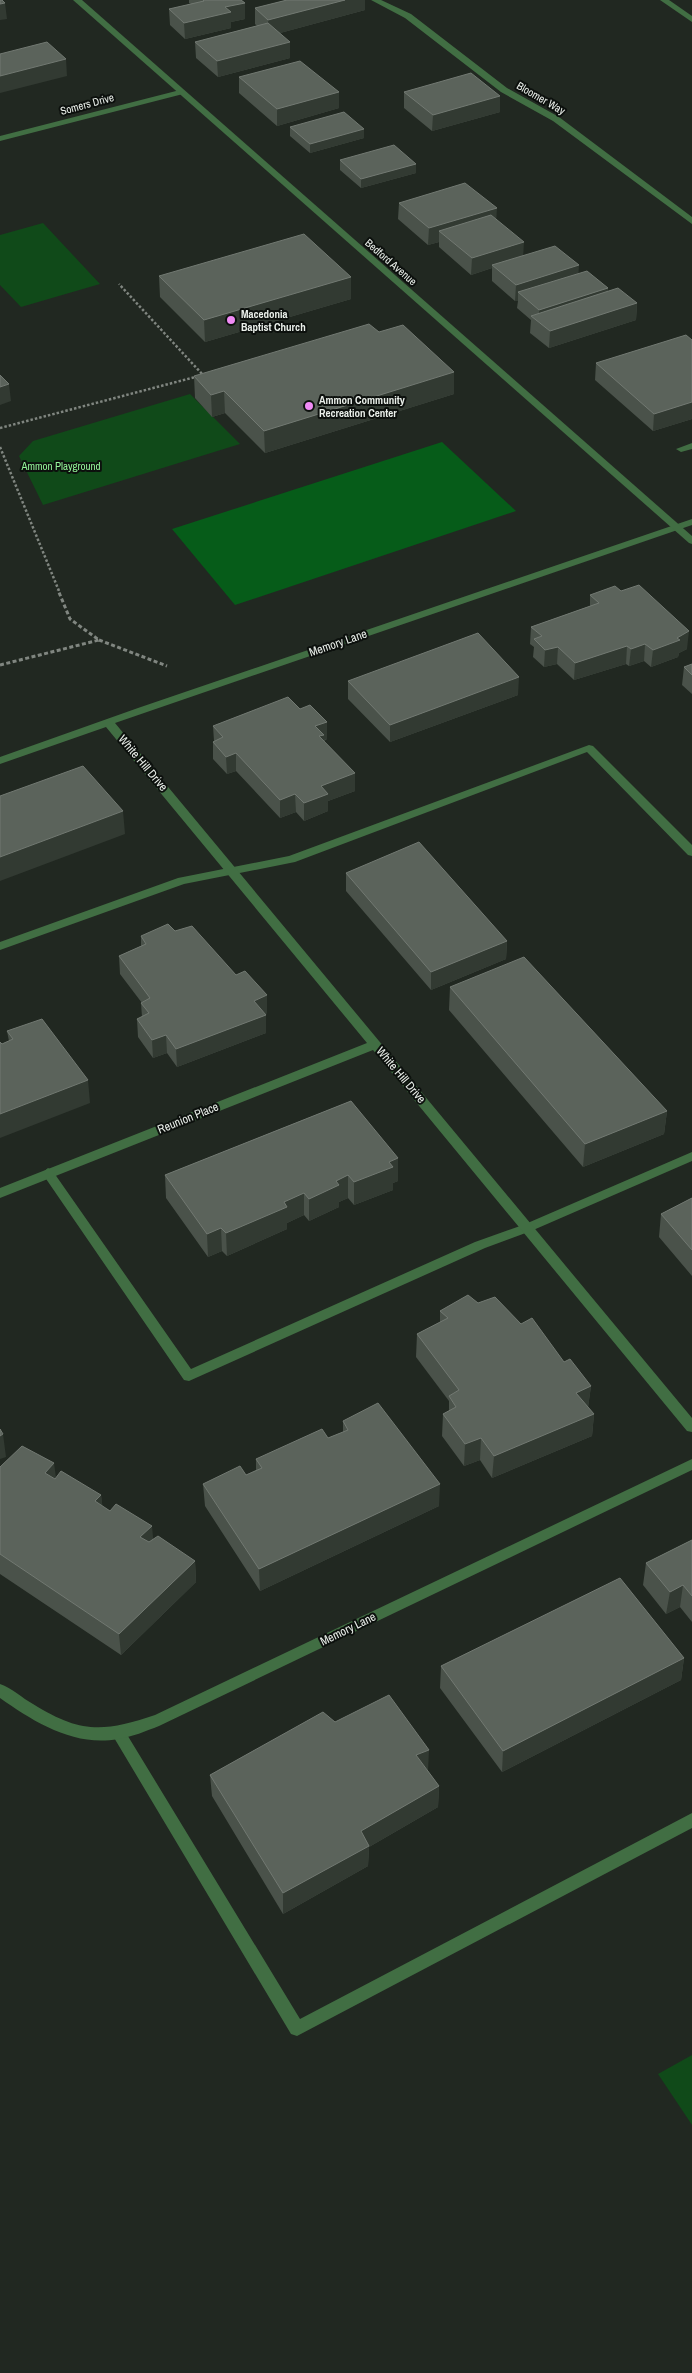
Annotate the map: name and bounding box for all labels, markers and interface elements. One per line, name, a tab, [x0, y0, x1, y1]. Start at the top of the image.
street label: Bloomer Way	[514, 78, 568, 118]
street label: Somers Drive	[59, 90, 115, 118]
street label: Bedford Avenue	[362, 236, 420, 288]
place label: Macedonia Baptist Church	[241, 307, 306, 334]
marker: Macedonia Baptist Church	[225, 314, 237, 326]
place label: Ammon Community Recreation Center	[319, 393, 405, 420]
marker: Ammon Community Recreation Center	[303, 400, 315, 412]
park label: Ammon Playground	[20, 459, 101, 473]
street label: Memory Lane	[307, 626, 369, 660]
street label: White Hill Drive	[115, 731, 171, 795]
street label: White Hill Drive	[373, 1043, 429, 1107]
street label: Reunion Place	[155, 1098, 221, 1138]
street label: Memory Lane	[317, 1609, 379, 1649]

